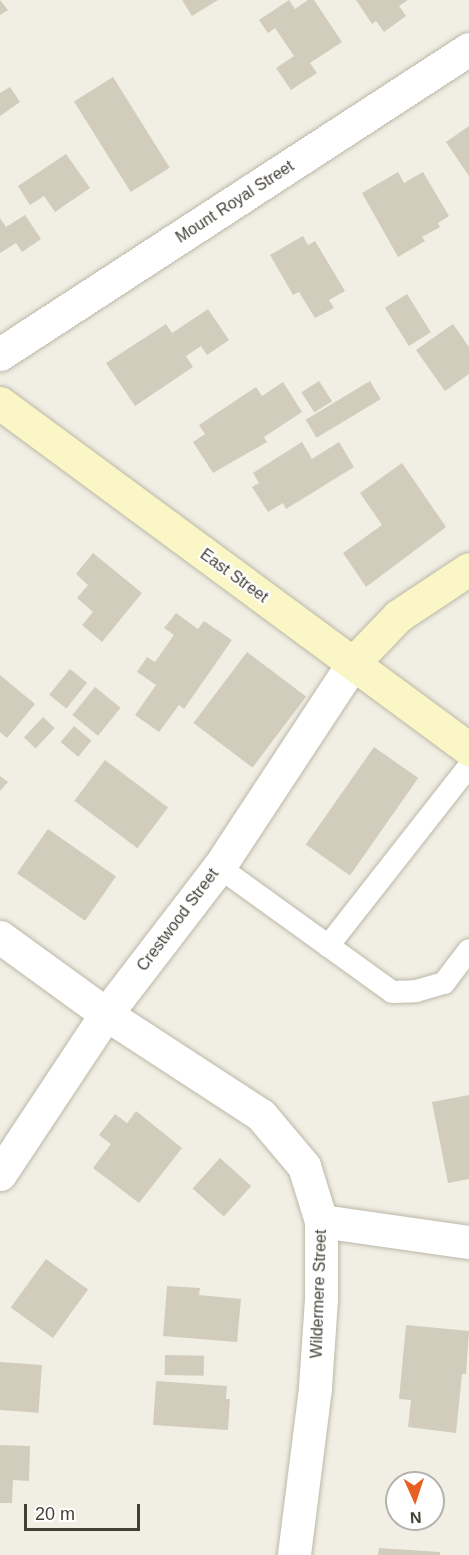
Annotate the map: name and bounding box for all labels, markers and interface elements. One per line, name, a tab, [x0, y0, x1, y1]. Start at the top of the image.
street label: Mount Royal Street	[172, 157, 298, 247]
street label: East Street	[196, 545, 272, 607]
street label: Crestwood Street	[133, 865, 223, 975]
street label: Wildermere Street	[307, 1229, 331, 1359]
north arrow	[385, 1471, 445, 1531]
scale bar	[27, 1492, 142, 1530]
text: 20 m	[35, 1504, 75, 1524]
text: N	[410, 1509, 422, 1526]

